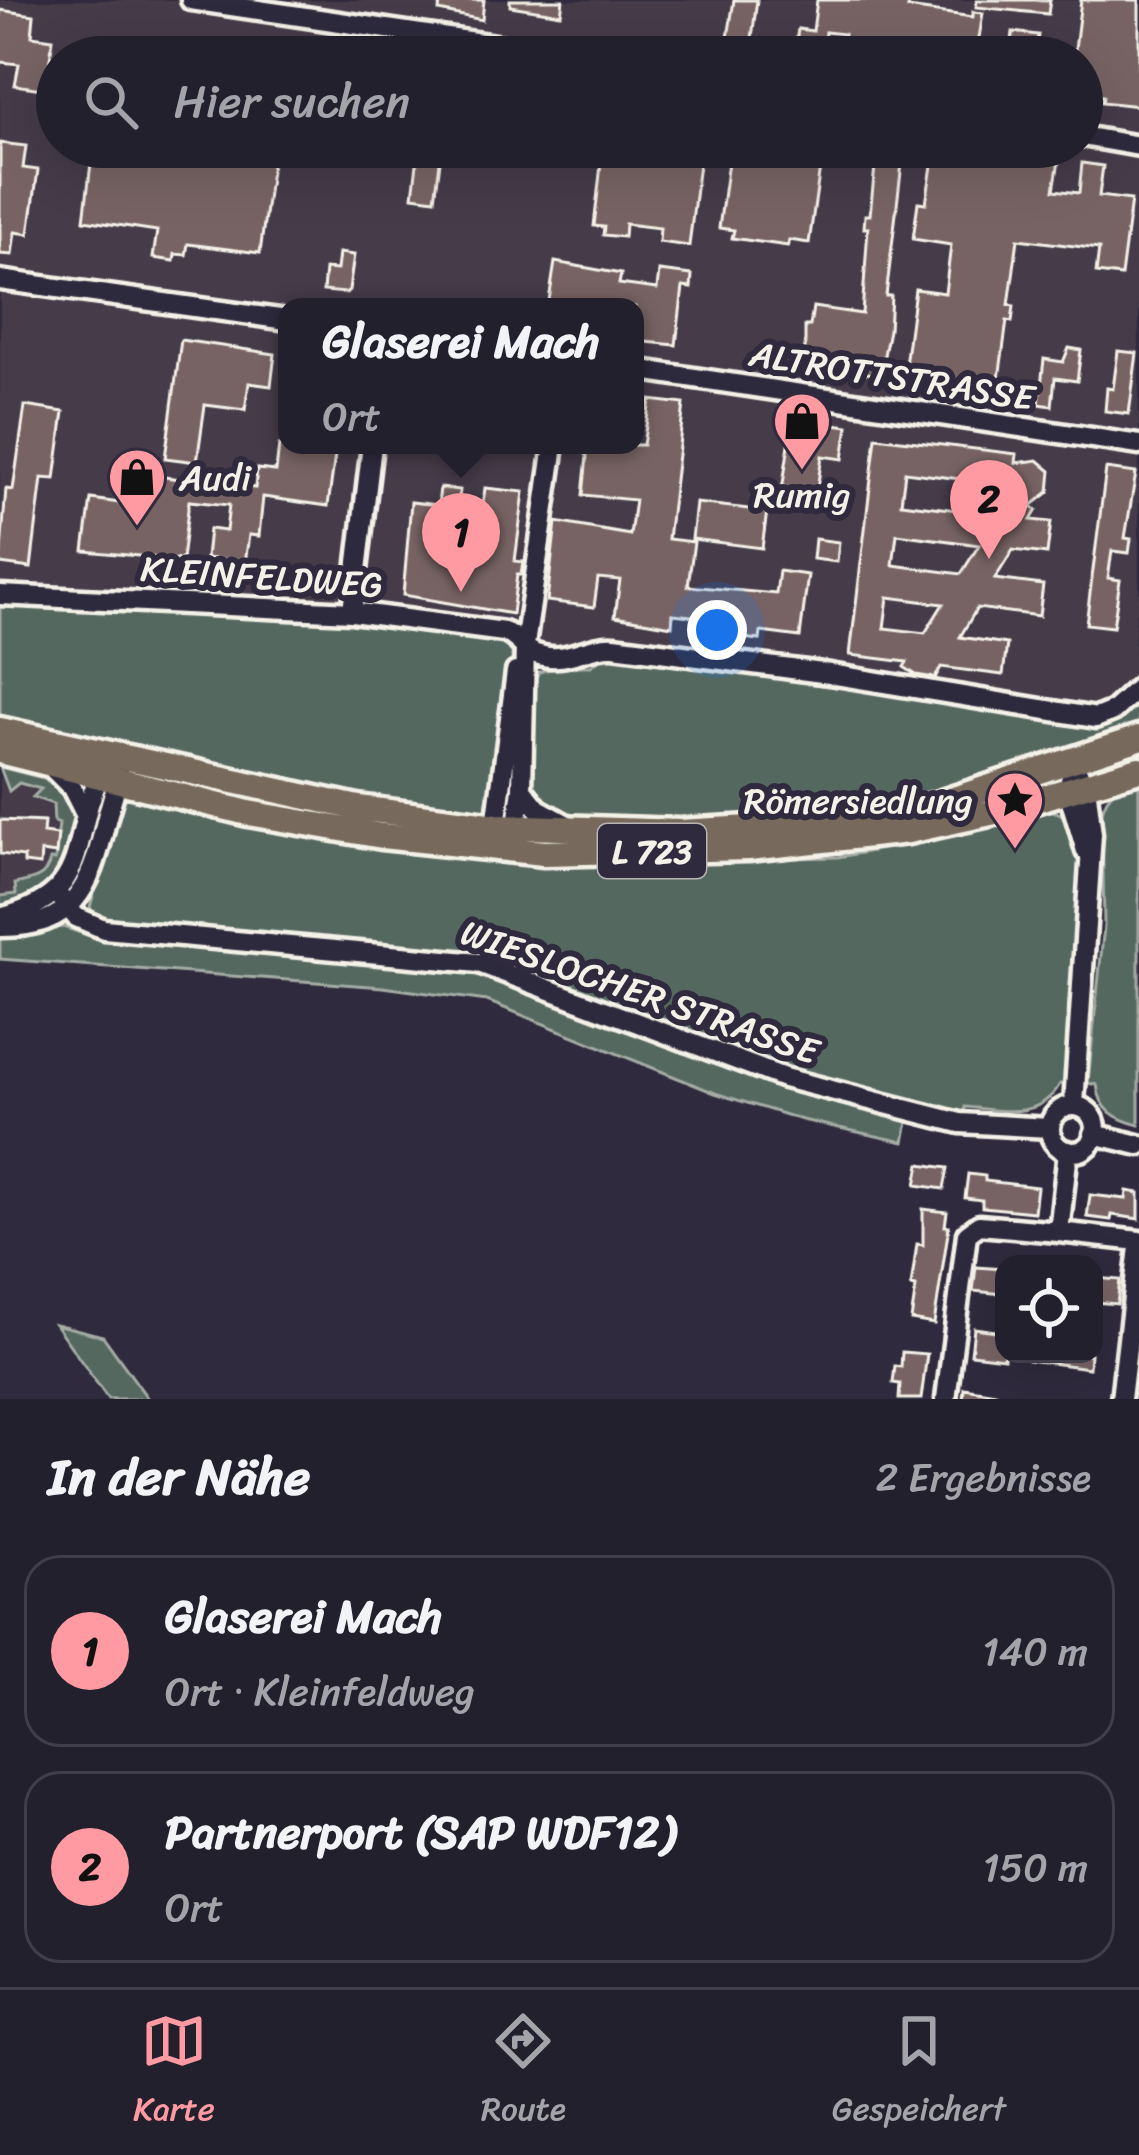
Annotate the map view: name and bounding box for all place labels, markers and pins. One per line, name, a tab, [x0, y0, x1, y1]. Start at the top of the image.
shop icon: Rumig	[771, 390, 833, 472]
shop icon: Audi	[106, 446, 168, 528]
place label: Audi	[178, 446, 252, 510]
pin: 2	[950, 460, 1028, 559]
place label: Rumig	[754, 463, 850, 527]
pin: 1	[422, 493, 500, 592]
place label: Römersiedlung	[744, 769, 973, 833]
place icon: Römersiedlung	[984, 769, 1046, 851]

